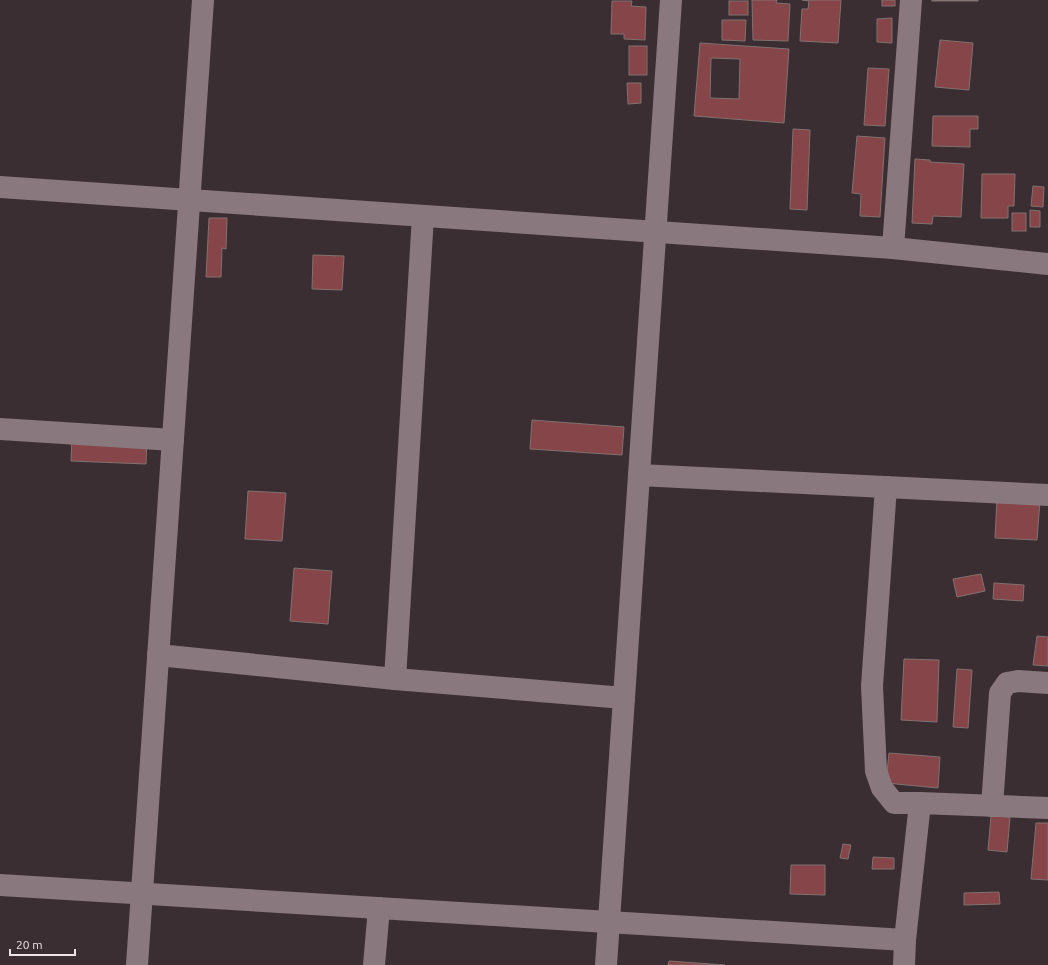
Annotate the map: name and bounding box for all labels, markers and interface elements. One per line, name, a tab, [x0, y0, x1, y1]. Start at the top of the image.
scale bar	[10, 931, 75, 957]
text: 20 m	[16, 938, 43, 951]

